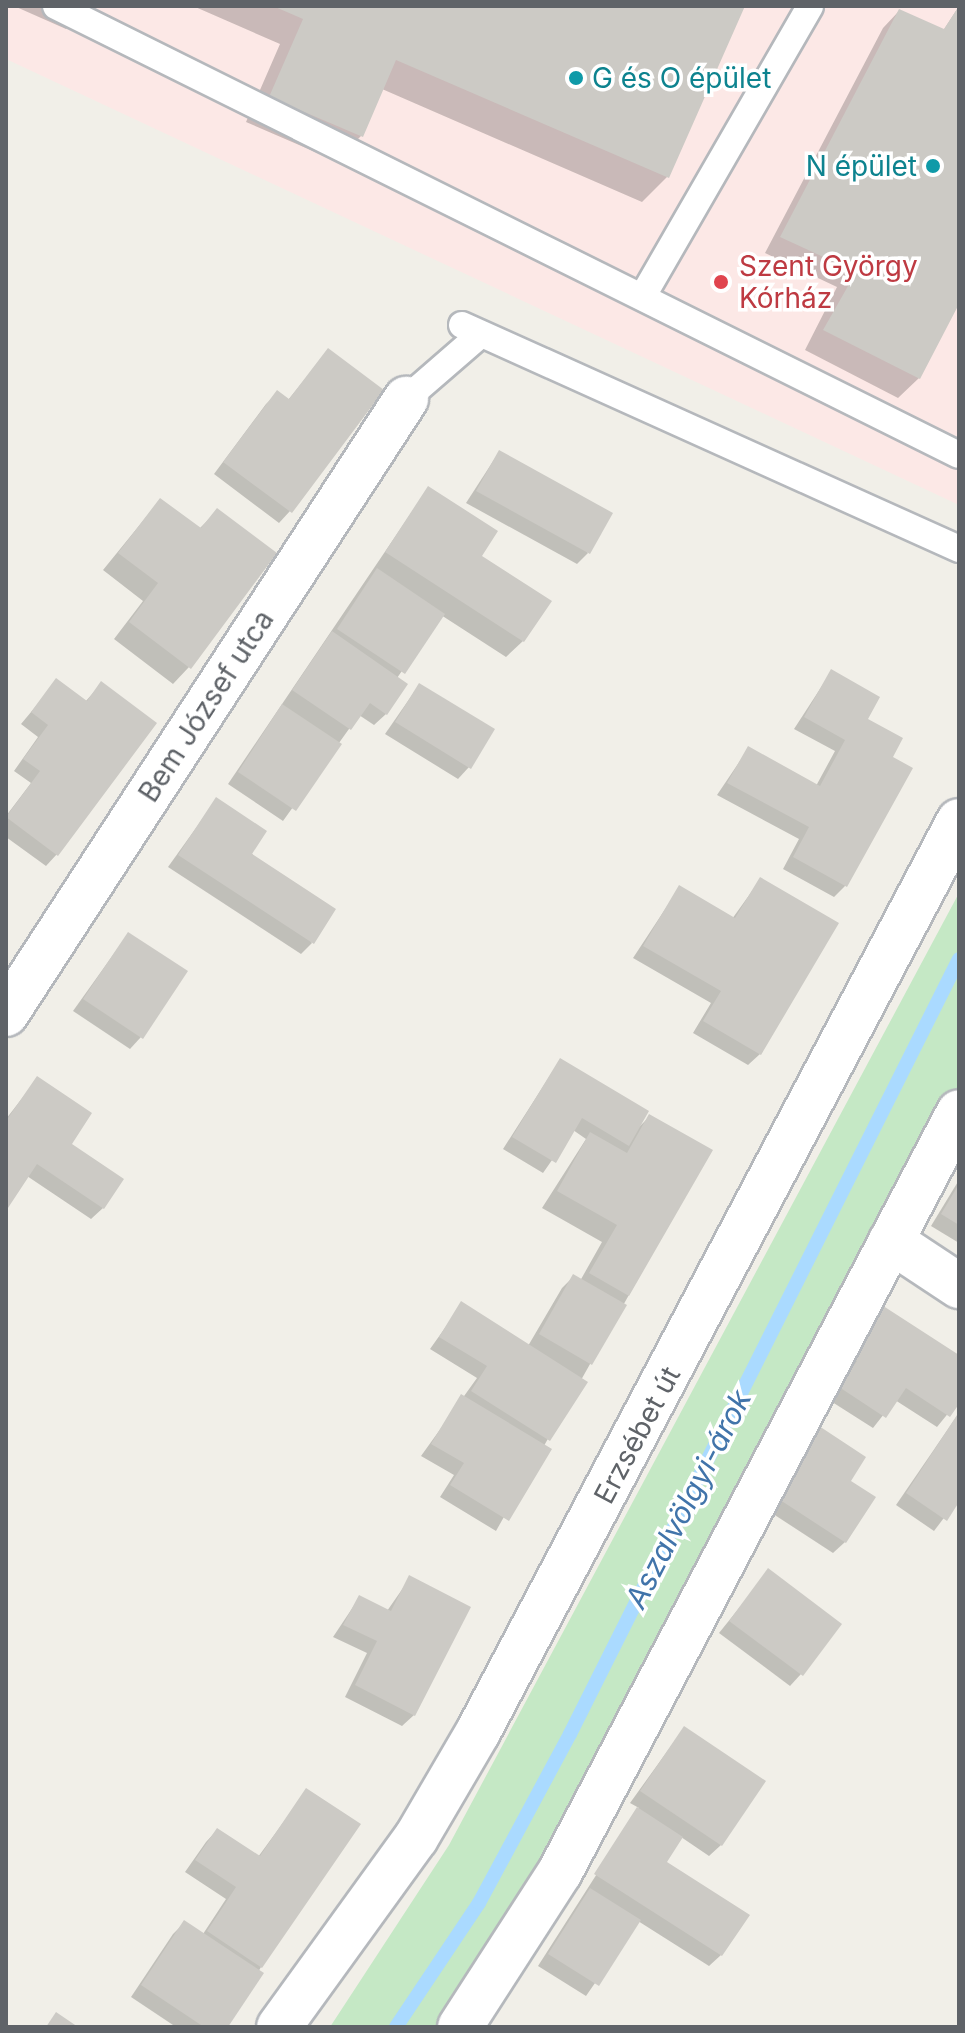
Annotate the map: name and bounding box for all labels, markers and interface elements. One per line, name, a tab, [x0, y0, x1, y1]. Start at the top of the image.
place label: G és O épület	[592, 61, 771, 95]
marker: G és O épület	[567, 69, 585, 87]
place label: N épület	[806, 149, 917, 183]
marker: N épület	[924, 157, 942, 175]
place label: Szent György Kórház	[739, 249, 918, 315]
marker: Szent György Kórház	[710, 271, 732, 293]
street label: Bem József utca	[132, 604, 280, 808]
street label: Erzsébet út	[587, 1361, 687, 1509]
water label: Aszalvölgyi-árok	[617, 1384, 759, 1614]

